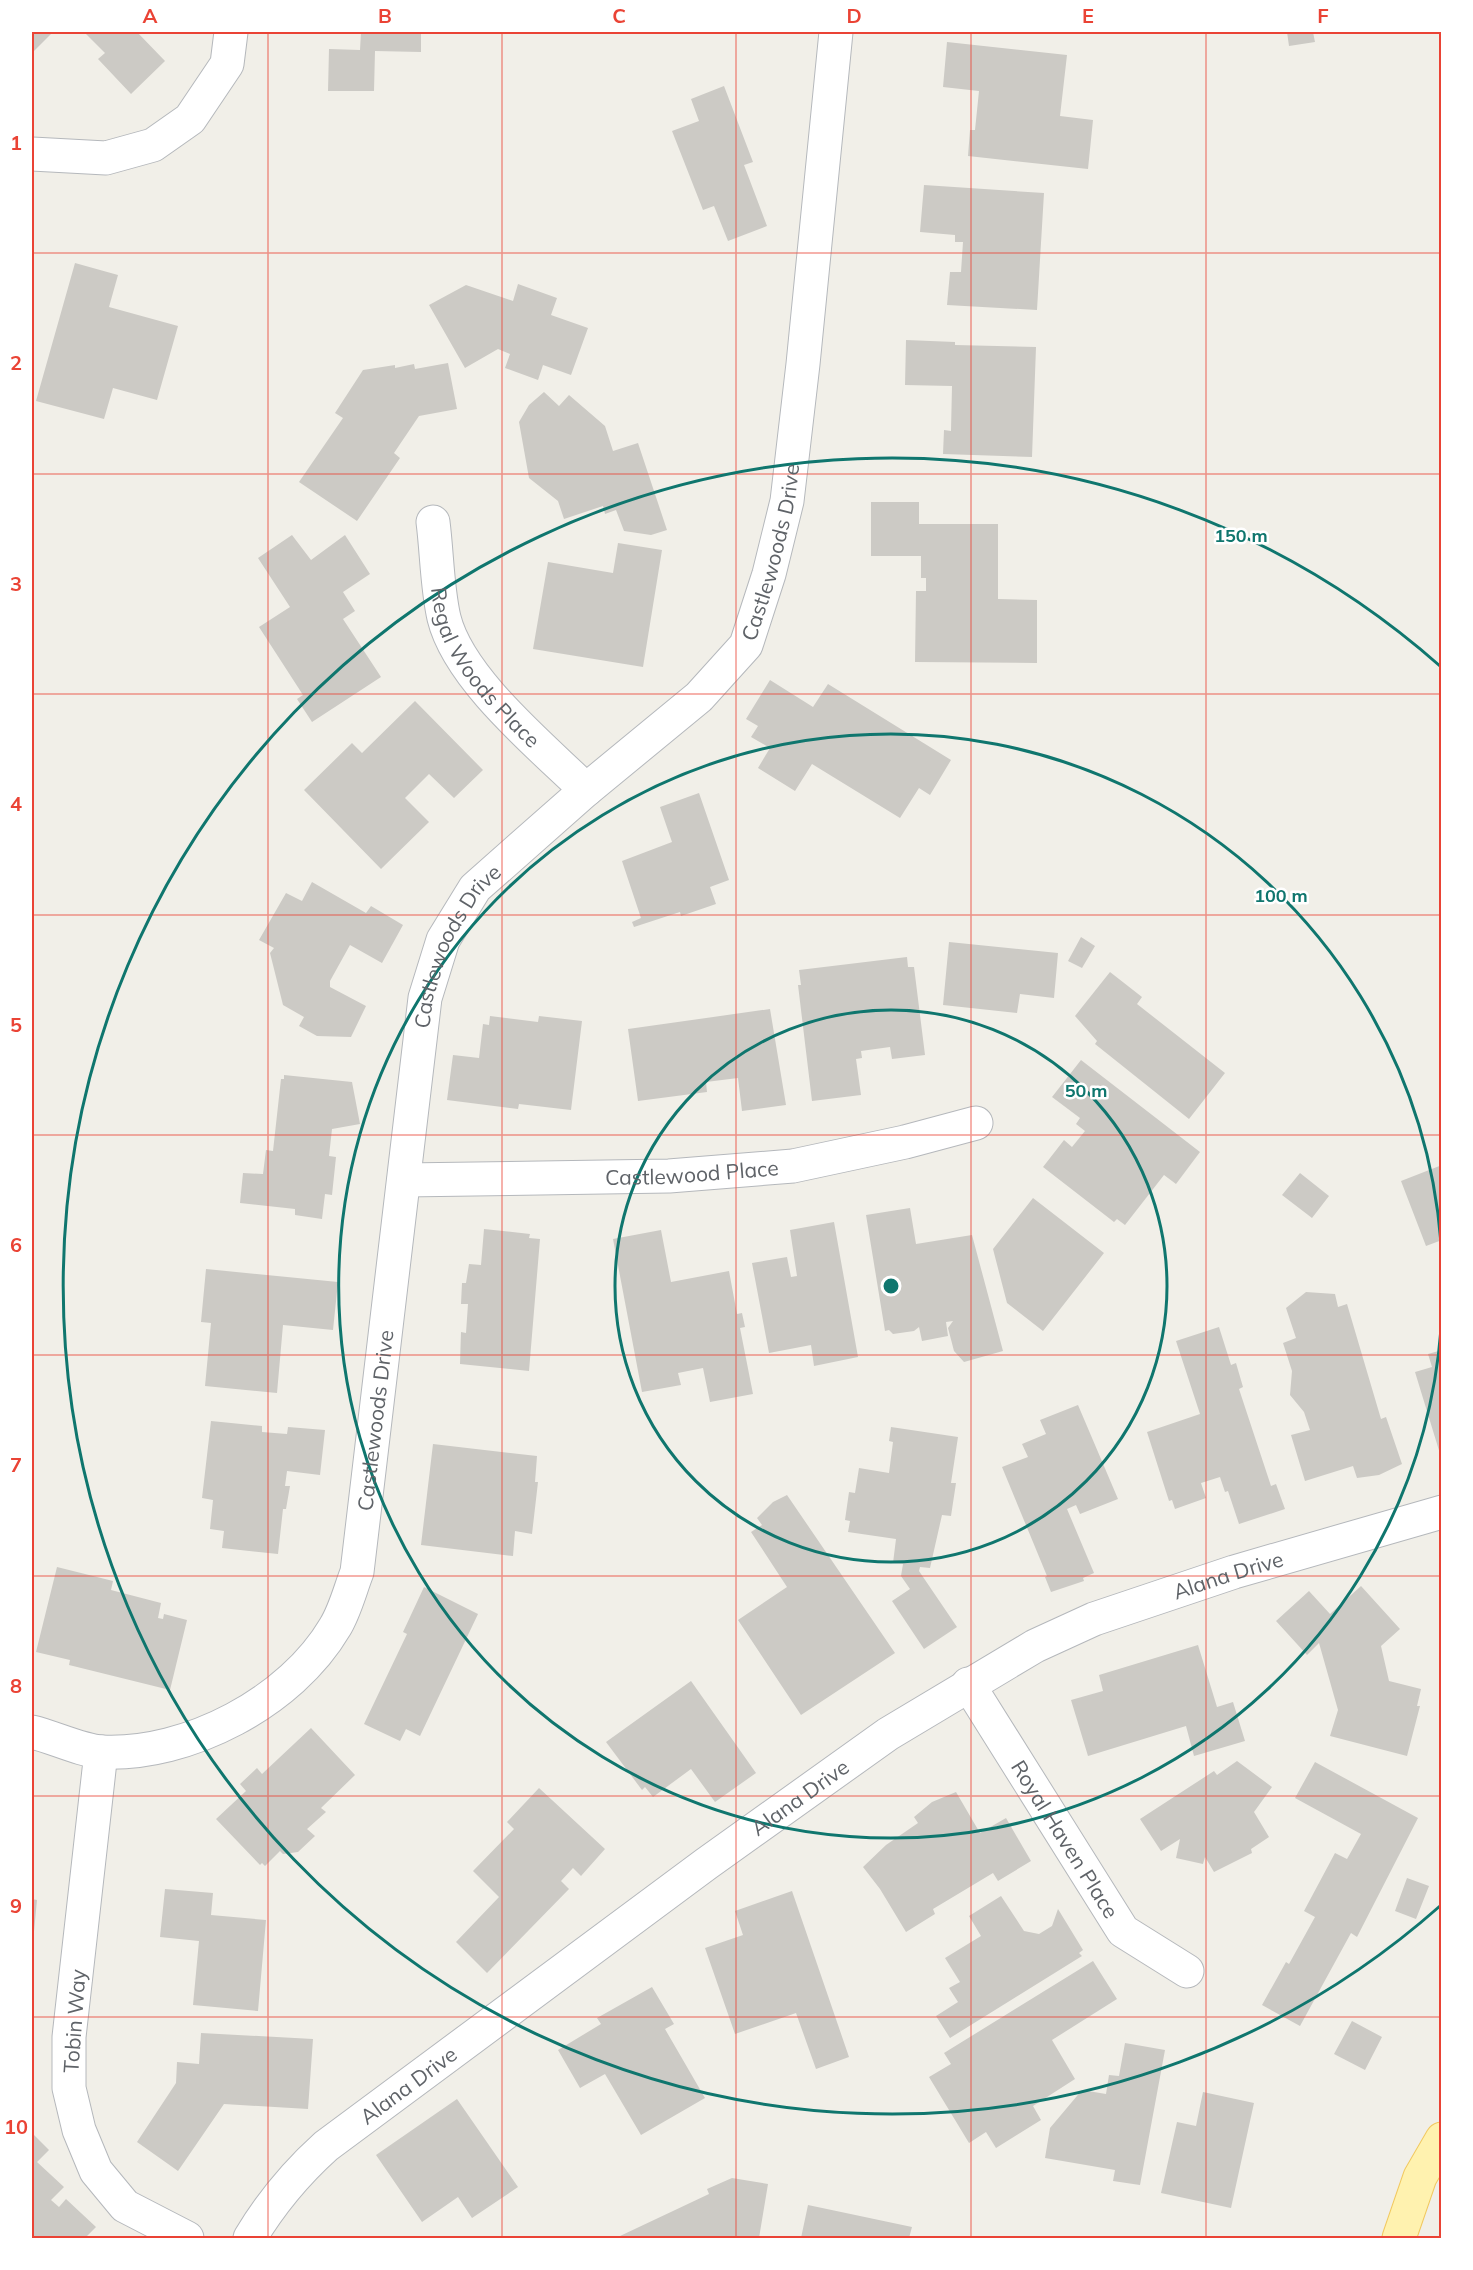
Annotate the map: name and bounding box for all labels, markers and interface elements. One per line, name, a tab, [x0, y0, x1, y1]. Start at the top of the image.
text: A	[143, 3, 158, 28]
text: B	[378, 3, 392, 28]
text: C	[612, 3, 626, 28]
text: D	[846, 3, 862, 28]
text: E	[1082, 3, 1094, 28]
text: F	[1317, 3, 1329, 28]
text: 1	[10, 130, 22, 155]
text: 2	[10, 350, 22, 375]
street label: Castlewoods Drive	[735, 462, 804, 644]
text: 150 m	[1214, 524, 1268, 547]
text: 3	[10, 571, 22, 596]
street label: Regal Woods Place	[426, 586, 546, 753]
text: 4	[10, 791, 22, 816]
street label: Castlewoods Drive	[409, 858, 506, 1030]
text: 100 m	[1254, 884, 1308, 907]
text: 5	[10, 1012, 22, 1037]
text: 50 m	[1065, 1079, 1107, 1102]
street label: Castlewood Place	[605, 1154, 780, 1190]
text: 6	[10, 1232, 22, 1257]
centre of rings	[881, 1276, 901, 1296]
street label: Castlewoods Drive	[351, 1328, 399, 1512]
text: 7	[10, 1452, 22, 1477]
street label: Alana Drive	[1170, 1545, 1286, 1605]
text: 8	[10, 1673, 22, 1698]
street label: Alana Drive	[746, 1753, 854, 1841]
street label: Royal Haven Place	[1006, 1755, 1125, 1923]
text: 9	[10, 1893, 22, 1918]
street label: Tobin Way	[57, 1968, 91, 2074]
street label: Alana Drive	[355, 2041, 462, 2130]
text: 10	[4, 2114, 28, 2139]

